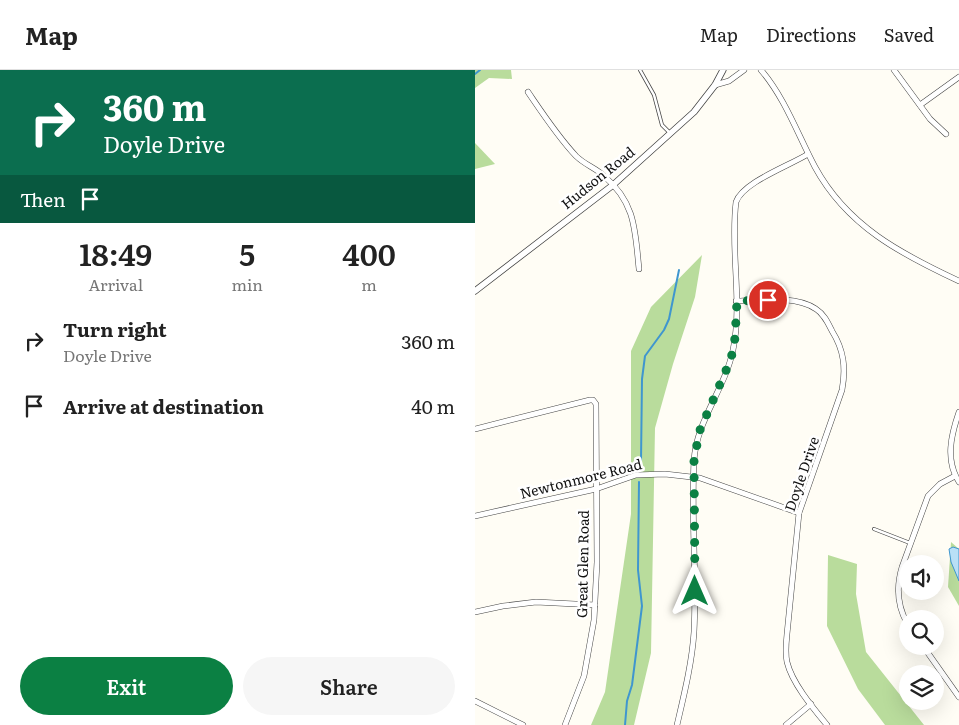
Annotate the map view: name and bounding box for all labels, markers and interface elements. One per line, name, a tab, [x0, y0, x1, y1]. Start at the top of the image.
text: Map	[25, 17, 78, 52]
text: Map	[700, 21, 738, 48]
text: Directions	[766, 21, 856, 48]
text: Saved	[884, 21, 934, 48]
text: 360 m	[103, 80, 206, 132]
icon: right	[20, 90, 85, 155]
text: Doyle Drive	[103, 127, 225, 160]
street label: Hudson Road	[556, 141, 639, 213]
text: Then	[20, 185, 66, 213]
icon: arrive	[76, 185, 104, 213]
text: 18:49	[79, 231, 152, 275]
text: 5	[239, 231, 255, 275]
text: 400	[342, 231, 396, 275]
text: Arrival	[88, 272, 143, 296]
text: min	[232, 272, 263, 296]
text: m	[361, 272, 377, 296]
pin	[747, 279, 789, 321]
icon: arrive	[754, 286, 782, 314]
text: Turn right	[63, 315, 167, 343]
icon: right	[20, 327, 48, 355]
text: 360 m	[401, 327, 455, 355]
text: Doyle Drive	[63, 343, 152, 367]
icon: arrive	[20, 392, 48, 420]
text: Arrive at destination	[63, 392, 264, 420]
text: 40 m	[411, 392, 455, 420]
street label: Doyle Drive	[779, 434, 823, 514]
street label: Newtonmore Road	[518, 453, 644, 503]
street label: Great Glen Road	[571, 509, 593, 618]
map controls	[899, 555, 944, 710]
button: sound	[899, 555, 944, 600]
position arrow	[668, 564, 720, 616]
button: search	[899, 610, 944, 655]
button: Exit	[20, 657, 233, 715]
button: Share	[243, 657, 455, 715]
button: layers	[899, 665, 944, 710]

